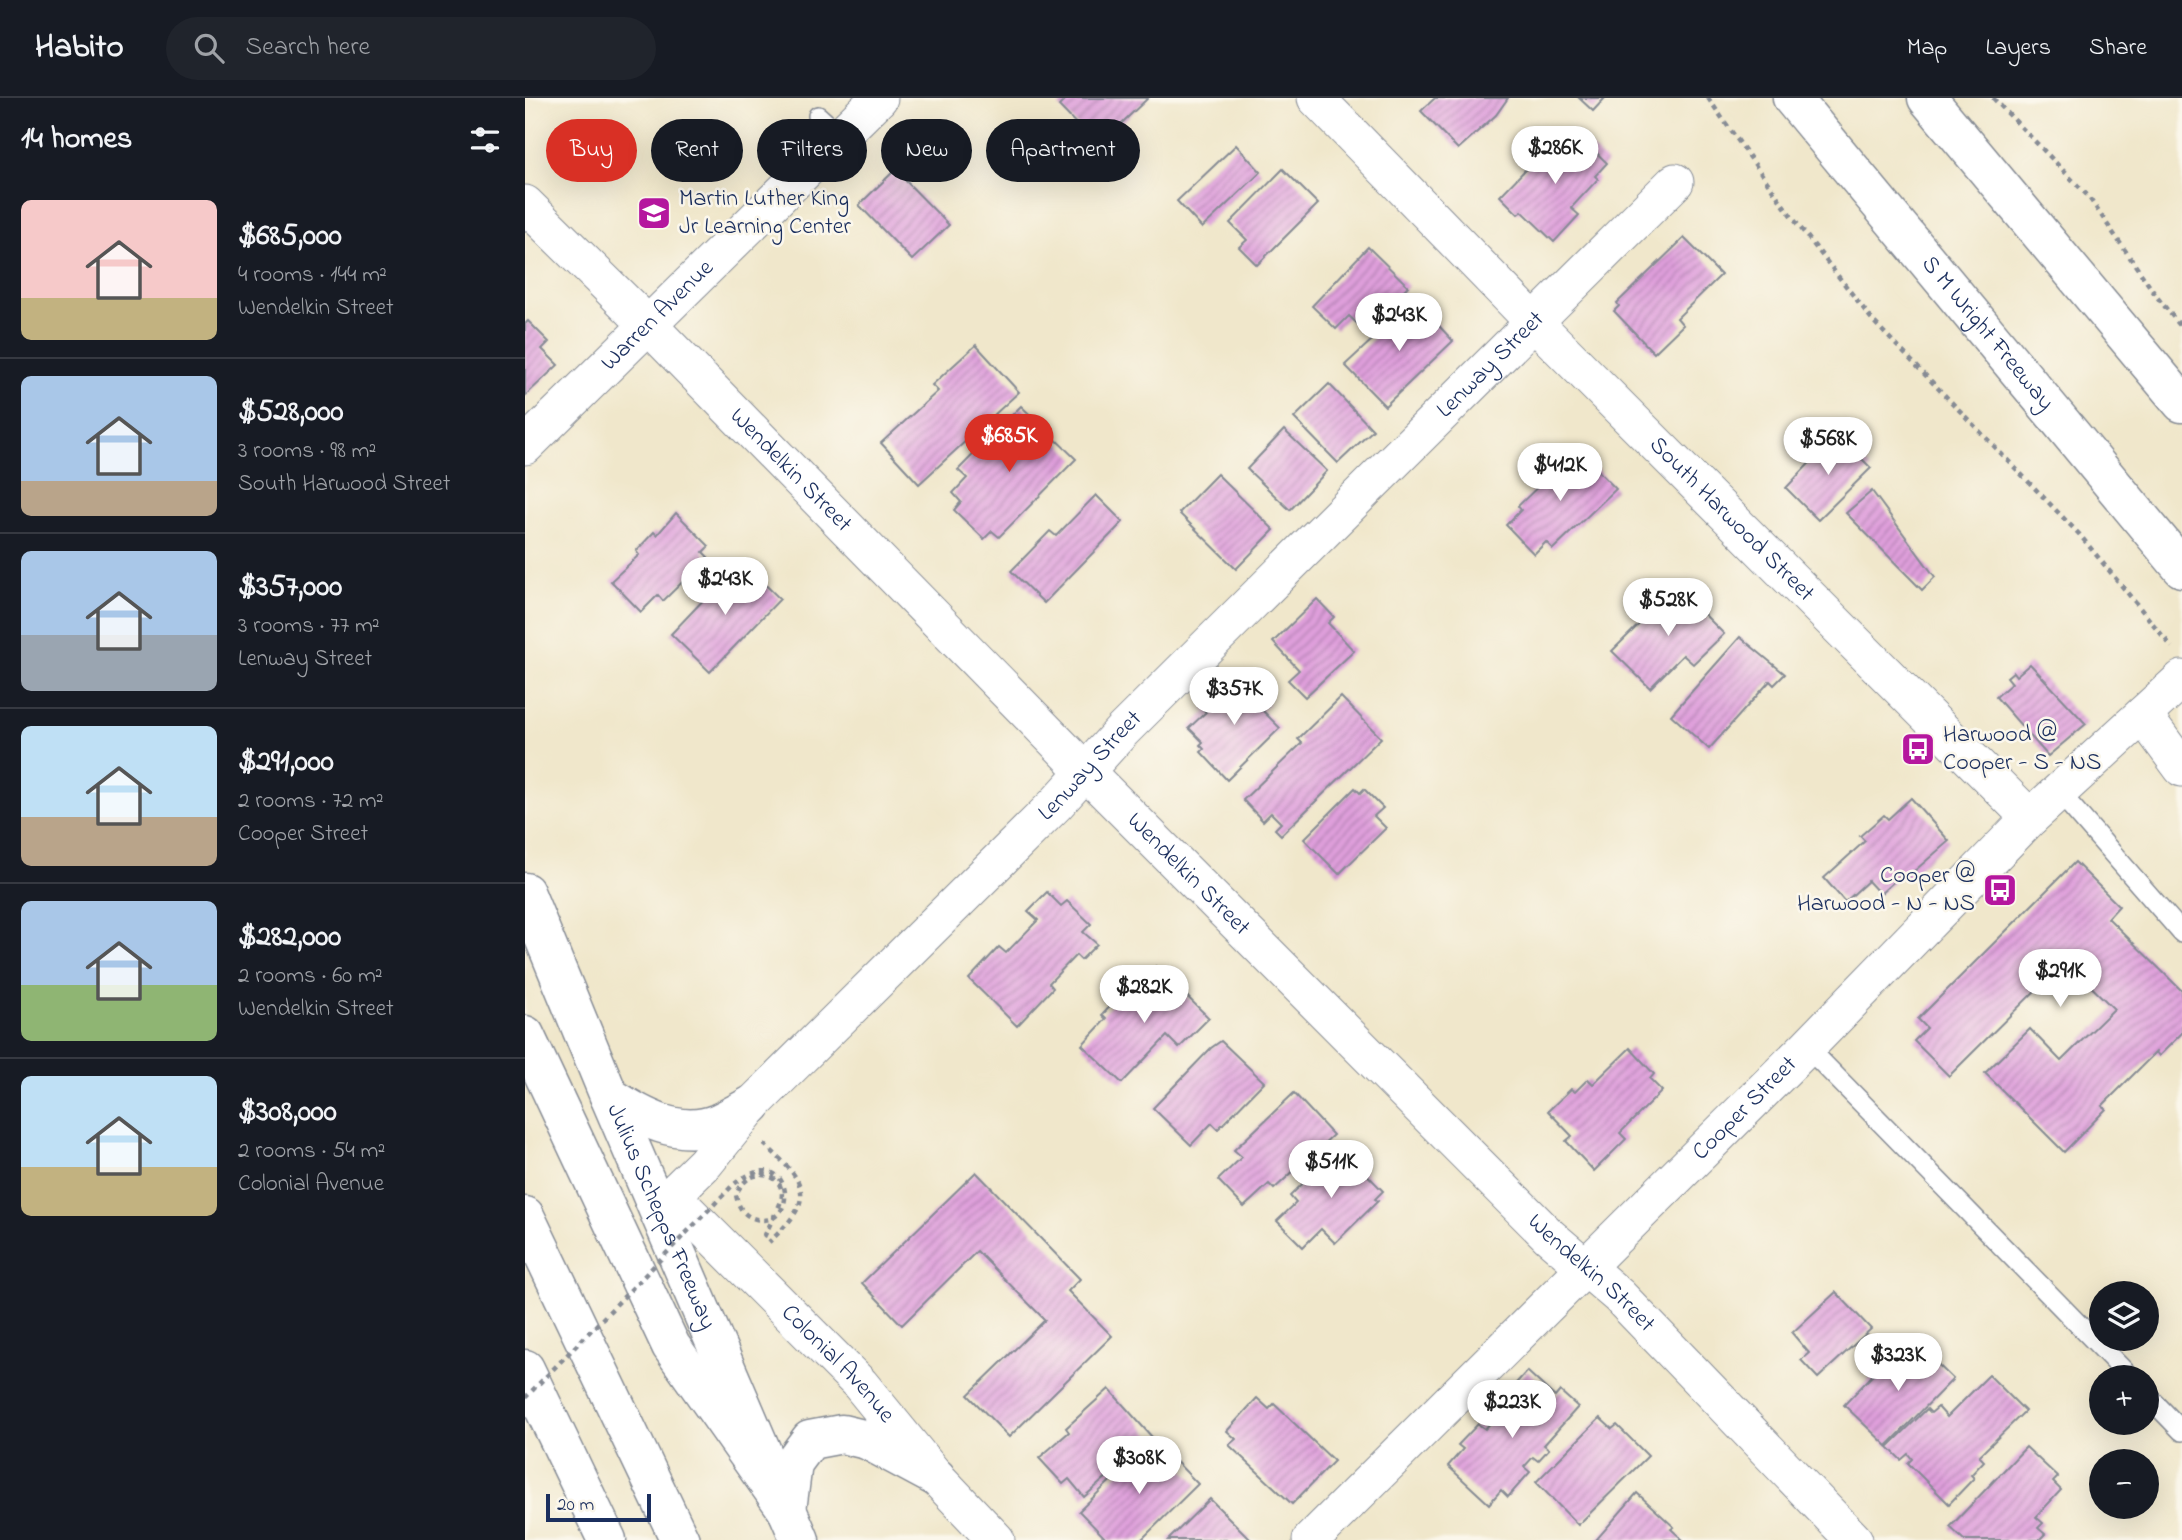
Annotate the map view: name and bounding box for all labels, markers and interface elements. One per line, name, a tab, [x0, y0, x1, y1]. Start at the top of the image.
search box	[166, 17, 656, 80]
text: Habito	[35, 24, 124, 72]
icon: search	[190, 29, 228, 67]
text: Search here	[246, 29, 370, 67]
text: Map	[1907, 31, 1947, 66]
text: Layers	[1985, 31, 2051, 66]
text: Share	[2089, 31, 2147, 66]
text: 14 homes	[21, 118, 132, 162]
chip: Buy	[546, 119, 637, 182]
chip: Rent	[651, 119, 743, 182]
chip: Filters	[757, 119, 867, 182]
chip: New	[881, 119, 972, 182]
chip: Apartment	[986, 119, 1140, 182]
icon: filters	[466, 121, 504, 159]
pin: $286K	[1506, 126, 1604, 186]
text: $286K	[1527, 132, 1583, 165]
place label: Martin Luther King Jr Learning Center	[679, 182, 852, 245]
school or university icon: Martin Luther King Jr Learning Center	[635, 194, 673, 232]
text: $685,000	[238, 215, 342, 259]
icon: home	[77, 228, 161, 312]
street label: S M Wright Freeway	[1912, 248, 2062, 419]
street label: Warren Avenue	[593, 251, 722, 380]
text: 4 rooms · 144 m²	[238, 259, 387, 292]
text: Wendelkin Street	[238, 292, 394, 325]
pin: $243K	[1350, 294, 1448, 353]
text: $243K	[1371, 299, 1427, 332]
street label: Lenway Street	[1429, 303, 1553, 427]
text: $528,000	[238, 391, 344, 435]
street label: Wendelkin Street	[721, 400, 860, 541]
icon: home	[77, 404, 161, 488]
pin: $685K	[960, 414, 1058, 474]
pin: $568K	[1779, 418, 1877, 477]
text: $685K	[981, 420, 1037, 453]
text: $568K	[1800, 423, 1856, 456]
street label: South Harwood Street	[1641, 429, 1822, 610]
text: 3 rooms · 98 m²	[238, 435, 376, 468]
pin: $412K	[1511, 444, 1609, 503]
text: $412K	[1533, 449, 1587, 482]
text: South Harwood Street	[238, 468, 451, 501]
pin: $243K	[676, 558, 774, 617]
text: $243K	[697, 563, 753, 596]
text: $357,000	[238, 566, 342, 610]
pin: $528K	[1619, 578, 1717, 638]
icon: home	[77, 579, 161, 663]
text: $528K	[1639, 584, 1697, 617]
text: 3 rooms · 77 m²	[238, 610, 380, 643]
text: Lenway Street	[238, 643, 372, 676]
pin: $357K	[1185, 668, 1283, 727]
text: $357K	[1205, 673, 1263, 706]
street label: Lenway Street	[1030, 702, 1151, 830]
place label: Harwood @ Cooper - S - NS	[1943, 718, 2101, 781]
bus stop icon: Harwood @ Cooper - S - NS	[1899, 730, 1937, 768]
text: $291,000	[238, 741, 334, 785]
icon: home	[77, 754, 161, 838]
text: 2 rooms · 72 m²	[238, 785, 384, 818]
street label: Wendelkin Street	[1118, 804, 1258, 944]
text: Cooper Street	[238, 818, 368, 851]
place label: Cooper @ Harwood - N - NS	[1797, 859, 1975, 922]
bus stop icon: Cooper @ Harwood - N - NS	[1981, 871, 2019, 909]
text: $282,000	[238, 916, 341, 960]
icon: home	[77, 929, 161, 1013]
pin: $291K	[2011, 950, 2109, 1009]
text: $291K	[2035, 955, 2085, 988]
text: 2 rooms · 60 m²	[238, 960, 383, 993]
pin: $282K	[1095, 965, 1193, 1025]
text: $282K	[1116, 971, 1172, 1004]
text: Wendelkin Street	[238, 993, 394, 1026]
street label: Cooper Street	[1684, 1048, 1806, 1169]
text: $308,000	[238, 1091, 337, 1135]
street label: Julius Schepps Freeway	[597, 1098, 725, 1336]
icon: home	[77, 1104, 161, 1188]
text: 2 rooms · 54 m²	[238, 1135, 385, 1168]
pin: $511K	[1282, 1140, 1380, 1200]
text: $511K	[1305, 1146, 1357, 1179]
text: Colonial Avenue	[238, 1168, 384, 1201]
street label: Wendelkin Street	[1519, 1206, 1663, 1341]
map controls	[2089, 1281, 2159, 1519]
button: layers	[2089, 1281, 2159, 1351]
street label: Colonial Avenue	[773, 1297, 903, 1431]
pin: $323K	[1849, 1334, 1947, 1393]
text: $323K	[1870, 1339, 1926, 1372]
button: +	[2089, 1365, 2159, 1435]
pin: $223K	[1463, 1380, 1561, 1440]
text: $223K	[1483, 1386, 1541, 1419]
pin: $308K	[1090, 1436, 1188, 1496]
text: $308K	[1112, 1442, 1166, 1475]
button: −	[2089, 1449, 2159, 1519]
scale bar	[546, 1491, 651, 1523]
text: 20 m	[557, 1492, 594, 1519]

